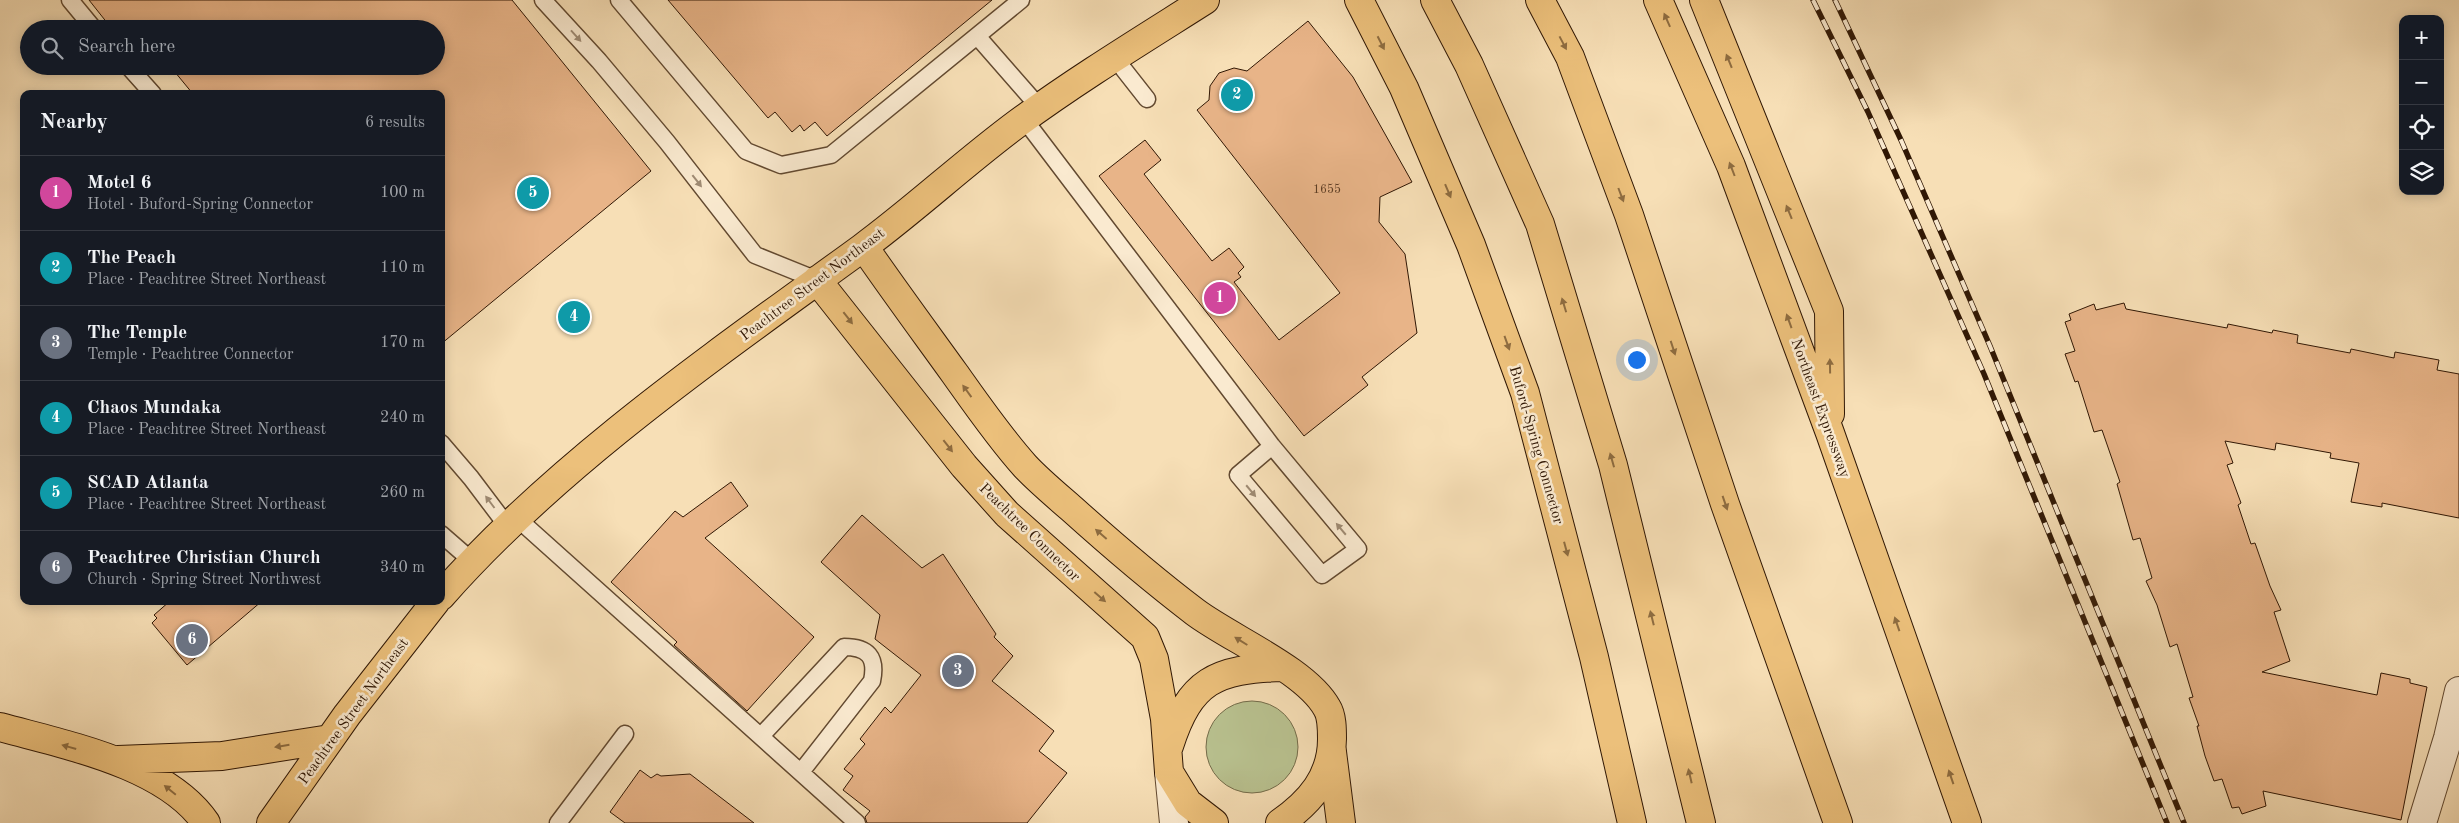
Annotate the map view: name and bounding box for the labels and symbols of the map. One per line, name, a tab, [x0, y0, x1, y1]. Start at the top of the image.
one-way arrow	[1663, 13, 1671, 27]
one-way arrow	[570, 30, 582, 42]
one-way arrow	[1377, 36, 1385, 51]
one-way arrow	[1559, 36, 1567, 50]
one-way arrow	[1724, 54, 1732, 68]
pin: 2	[1221, 76, 1253, 114]
one-way arrow	[1728, 161, 1736, 176]
pin: 5	[517, 174, 549, 212]
one-way arrow	[691, 174, 702, 187]
house number: 1655	[1313, 183, 1341, 196]
one-way arrow	[1445, 184, 1453, 198]
one-way arrow	[1618, 187, 1625, 202]
one-way arrow	[1785, 204, 1793, 219]
street label: Peachtree Street Northeast	[738, 226, 888, 344]
pin: 1	[1204, 279, 1236, 317]
one-way arrow	[1560, 297, 1568, 312]
pin: 4	[558, 298, 590, 336]
one-way arrow	[842, 311, 853, 324]
one-way arrow	[1785, 314, 1792, 329]
one-way arrow	[1503, 336, 1511, 351]
street label: Northeast Expressway	[1787, 337, 1852, 480]
one-way arrow	[1670, 341, 1678, 356]
your location	[1624, 347, 1650, 373]
one-way arrow	[1826, 358, 1834, 374]
street label: Buford-Spring Connector	[1506, 365, 1565, 526]
one-way arrow	[962, 384, 972, 398]
one-way arrow	[942, 439, 953, 452]
one-way arrow	[1607, 453, 1615, 468]
street label: Peachtree Connector	[976, 481, 1082, 585]
one-way arrow	[1246, 485, 1257, 498]
one-way arrow	[1722, 495, 1729, 510]
one-way arrow	[484, 496, 495, 509]
one-way arrow	[1336, 523, 1347, 536]
one-way arrow	[1095, 529, 1108, 540]
one-way arrow	[1562, 542, 1570, 557]
one-way arrow	[1094, 591, 1107, 602]
one-way arrow	[1647, 610, 1655, 625]
one-way arrow	[1893, 616, 1900, 631]
pin: 6	[176, 621, 208, 659]
street label: Peachtree Street Northeast	[296, 636, 412, 788]
one-way arrow	[1235, 637, 1248, 646]
pin: 3	[942, 652, 974, 690]
one-way arrow	[62, 742, 77, 750]
one-way arrow	[274, 743, 290, 751]
one-way arrow	[1686, 768, 1694, 783]
one-way arrow	[1947, 769, 1955, 784]
one-way arrow	[164, 785, 177, 796]

